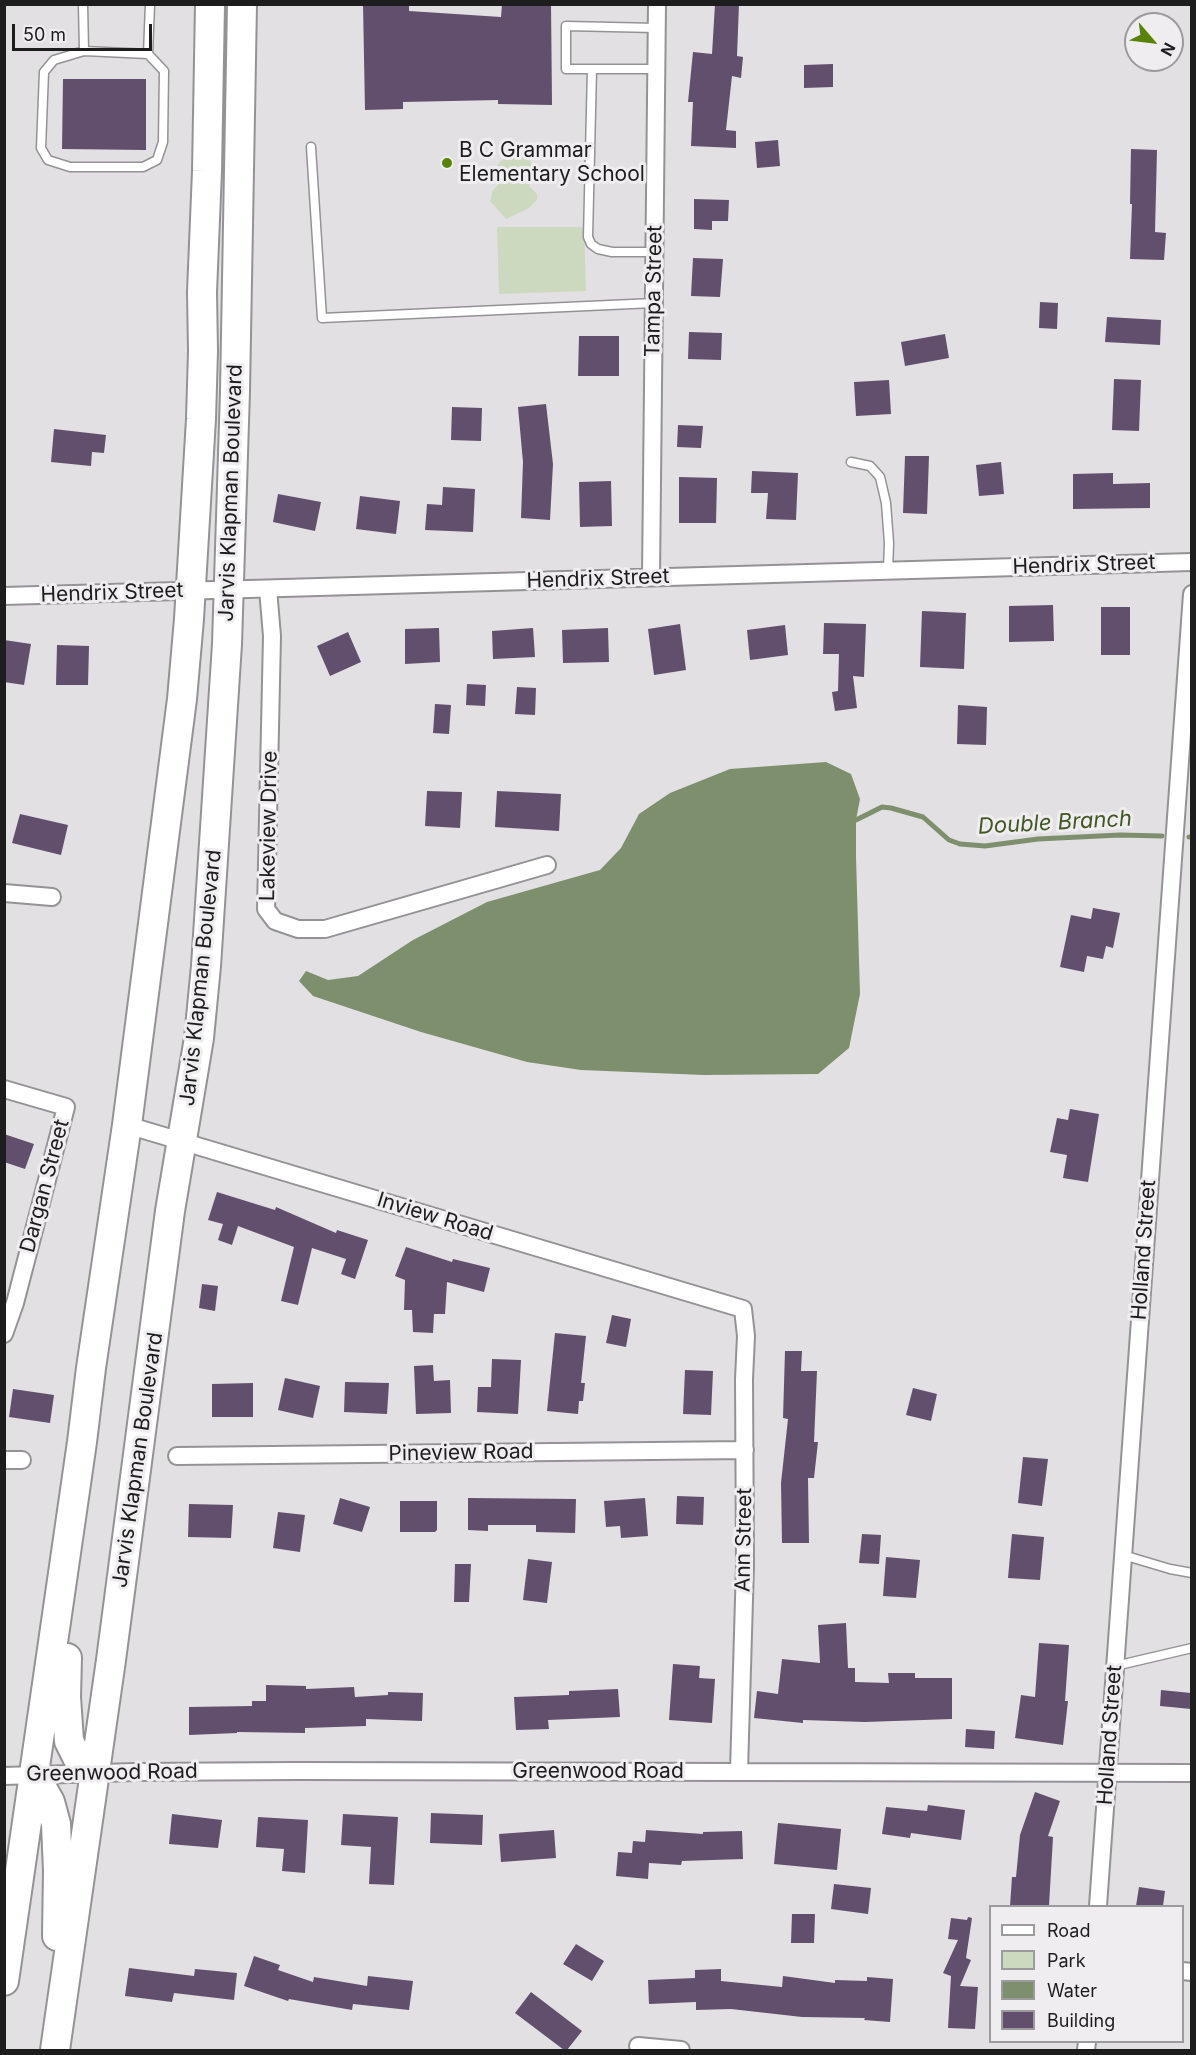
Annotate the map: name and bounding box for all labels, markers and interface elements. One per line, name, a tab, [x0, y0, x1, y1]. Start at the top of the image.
scale bar	[15, 12, 154, 50]
north arrow	[1124, 12, 1184, 72]
text: 50 m	[23, 24, 66, 45]
text: N	[1156, 39, 1180, 60]
place label: B C Grammar Elementary School	[459, 138, 645, 188]
marker: B C Grammar Elementary School	[440, 156, 454, 170]
street label: Tampa Street	[640, 225, 668, 357]
street label: Jarvis Klapman Boulevard	[214, 364, 248, 622]
street label: Hendrix Street	[1012, 550, 1156, 580]
street label: Hendrix Street	[526, 564, 670, 594]
street label: Hendrix Street	[40, 578, 184, 608]
street label: Lakeview Drive	[255, 751, 283, 901]
water label: Double Branch	[977, 806, 1133, 840]
street label: Jarvis Klapman Boulevard	[175, 848, 227, 1108]
street label: Dargan Street	[15, 1117, 75, 1255]
street label: Holland Street	[1127, 1179, 1161, 1321]
street label: Inview Road	[374, 1187, 496, 1247]
street label: Jarvis Klapman Boulevard	[108, 1331, 168, 1589]
street label: Pineview Road	[388, 1439, 534, 1467]
street label: Ann Street	[730, 1488, 758, 1592]
street label: Holland Street	[1093, 1664, 1127, 1806]
street label: Greenwood Road	[26, 1759, 198, 1787]
street label: Greenwood Road	[512, 1759, 684, 1785]
legend	[989, 1905, 1184, 2043]
text: Road	[1047, 1920, 1090, 1941]
text: Park	[1047, 1950, 1086, 1971]
text: Water	[1047, 1980, 1097, 2001]
text: Building	[1047, 2010, 1115, 2031]

